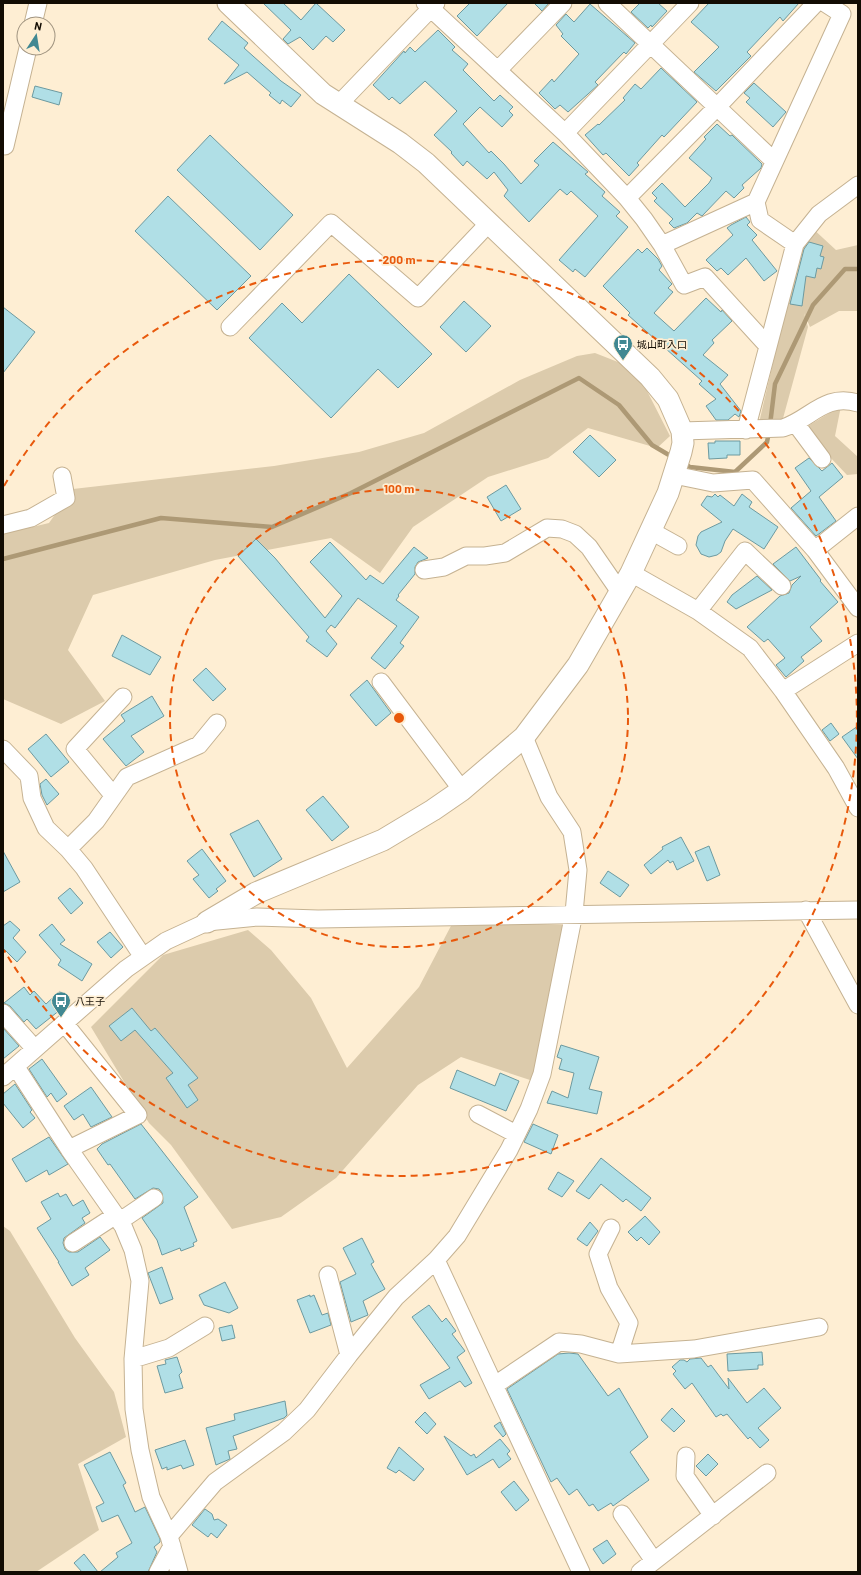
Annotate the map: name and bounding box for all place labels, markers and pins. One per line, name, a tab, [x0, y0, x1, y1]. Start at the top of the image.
bus stop icon: 城山町入口	[612, 333, 634, 361]
place label: 城山町入口	[637, 338, 687, 350]
centre of rings	[392, 711, 406, 725]
bus stop icon: 八王子	[50, 990, 72, 1018]
place label: 八王子	[75, 995, 105, 1007]

